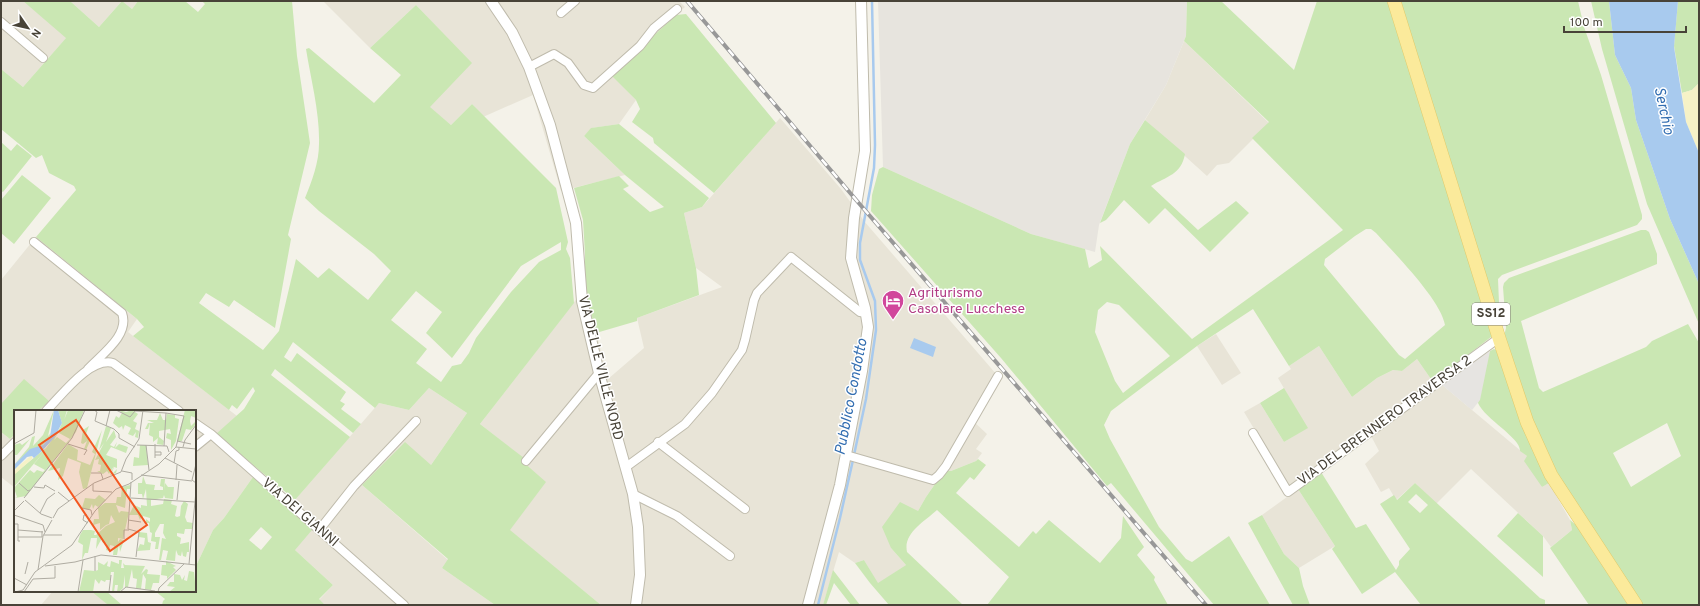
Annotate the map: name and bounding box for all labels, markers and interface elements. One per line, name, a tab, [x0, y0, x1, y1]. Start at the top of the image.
north arrow	[8, 8, 48, 48]
scale bar	[1564, 8, 1686, 34]
text: 100 m	[1570, 15, 1603, 31]
text: N	[27, 26, 43, 40]
water label: Serchio	[1649, 85, 1677, 137]
place label: Agriturismo Casolare Lucchese	[908, 285, 1025, 318]
hotel icon: Agriturismo Casolare Lucchese	[880, 288, 906, 321]
street label: VIA DELLE VILLE NORD	[574, 294, 626, 442]
road number: SS12	[1472, 303, 1510, 325]
water label: Pubblico Condotto	[831, 337, 873, 457]
street label: VIA DEL BRENNERO TRAVERSA 2	[1295, 352, 1475, 490]
inset map	[14, 410, 196, 592]
street label: VIA DEI GIANNI	[258, 475, 342, 551]

